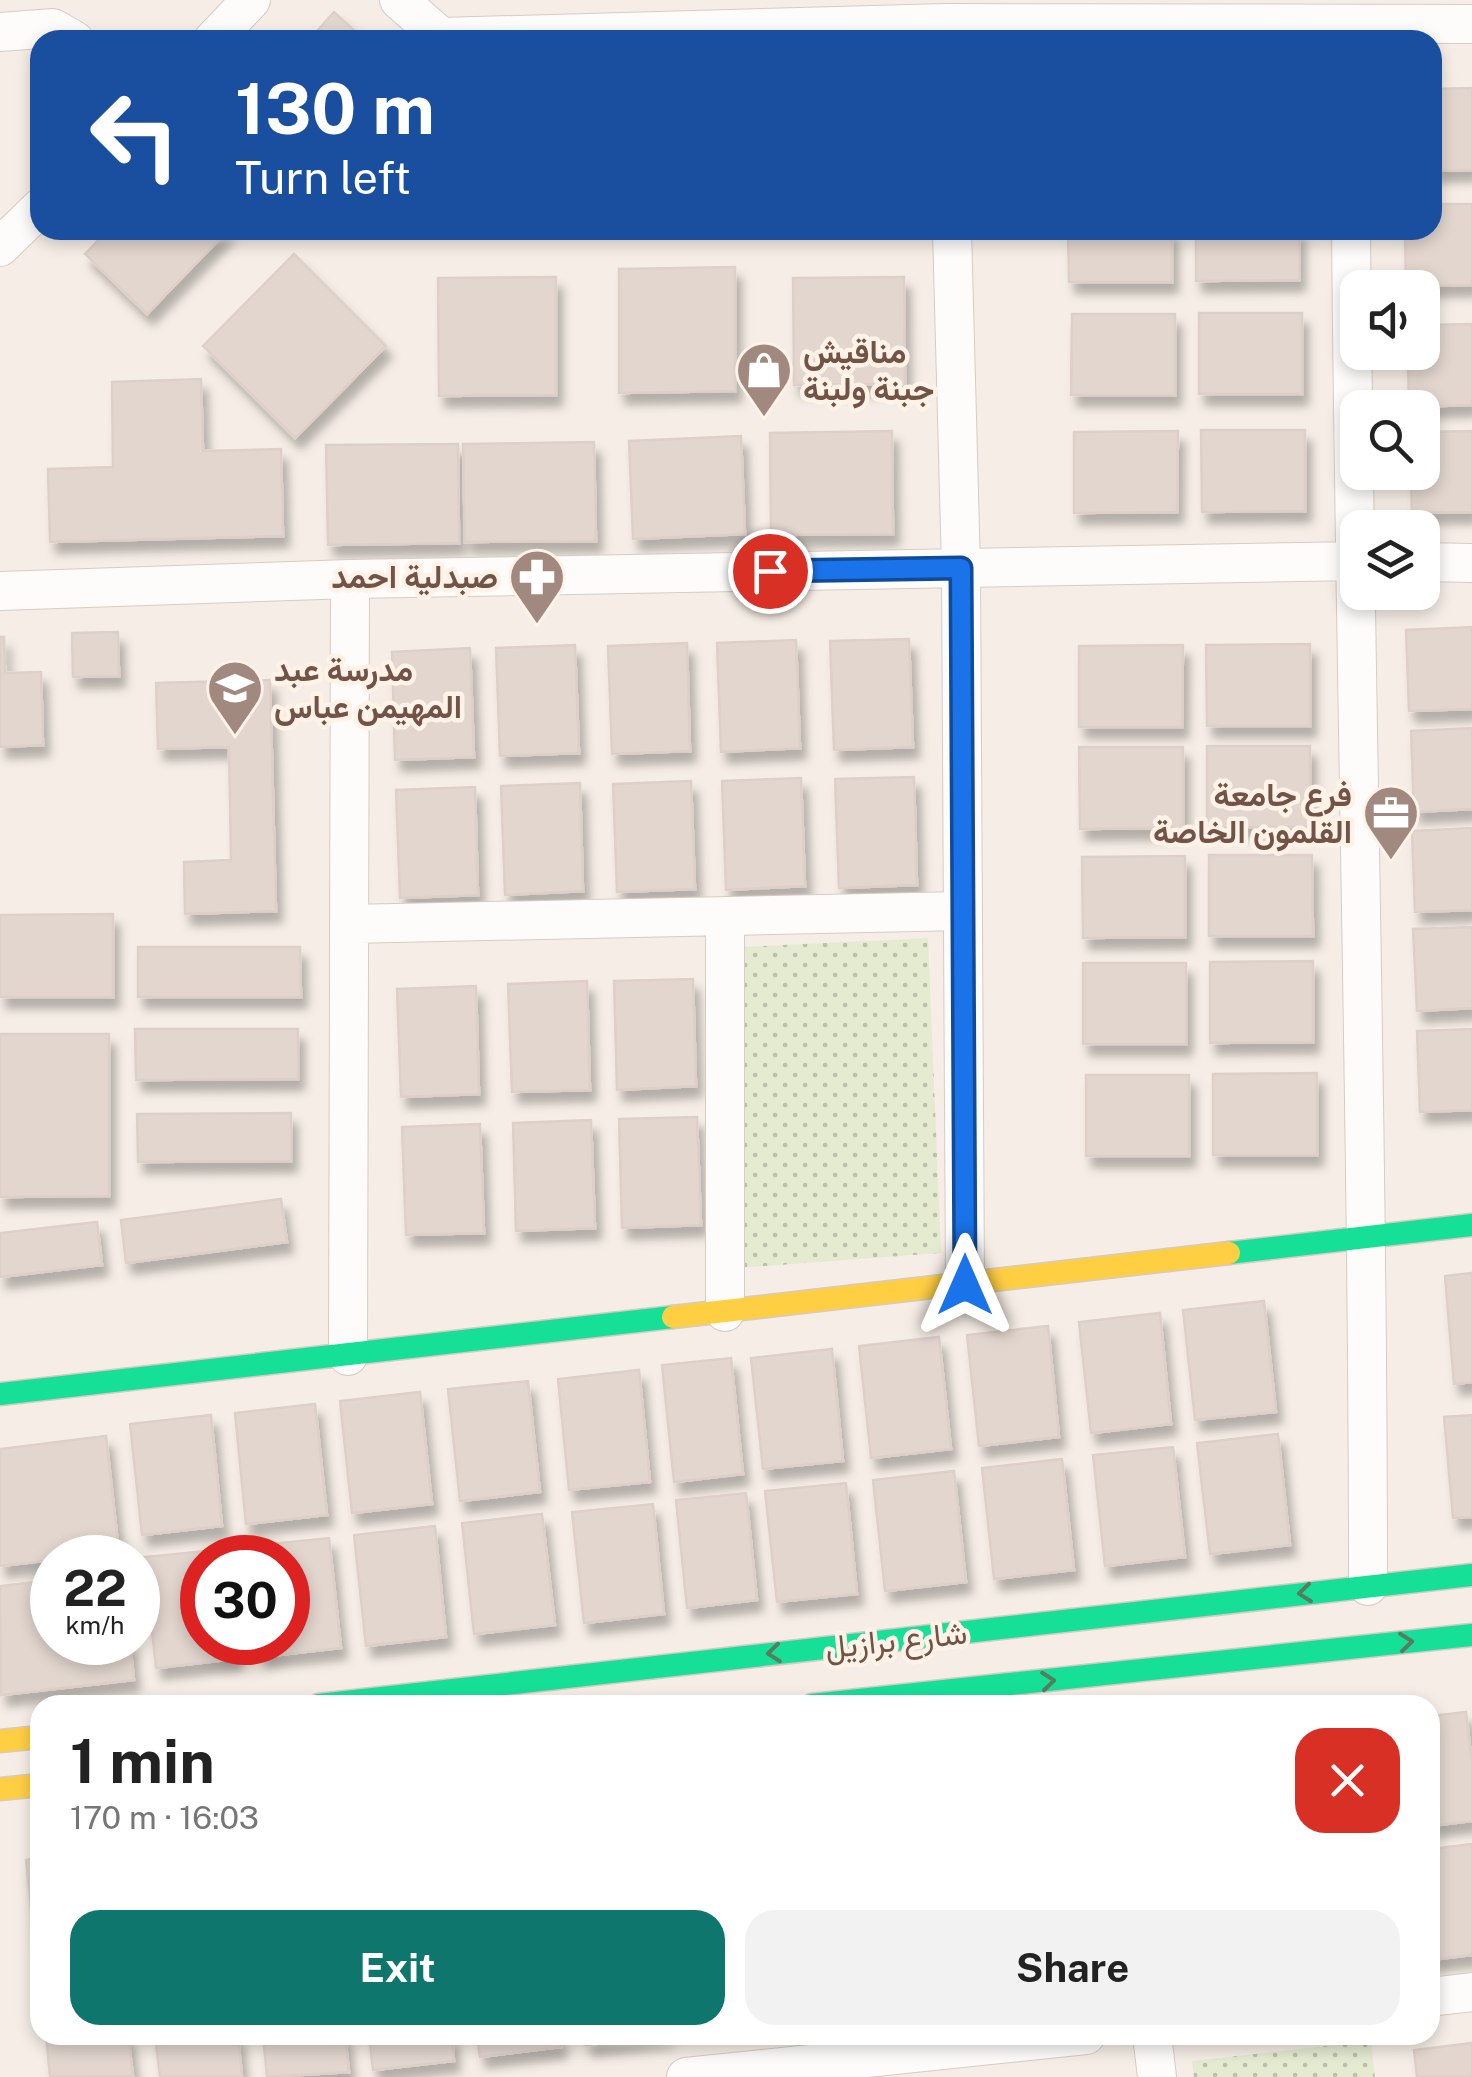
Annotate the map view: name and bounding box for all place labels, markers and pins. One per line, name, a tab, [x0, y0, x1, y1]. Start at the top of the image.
place label: مناقيش جبنة ولبنة	[803, 333, 934, 409]
shop icon: مناقيش جبنة ولبنة	[734, 340, 794, 419]
pin	[728, 529, 813, 614]
pharmacy icon: صبدلية احمد	[507, 547, 567, 626]
place label: صبدلية احمد	[331, 558, 498, 596]
place label: مدرسة عبد المهيمن عباس	[274, 651, 462, 727]
school or university icon: مدرسة عبد المهيمن عباس	[205, 658, 265, 737]
place label: فرع جامعة القلمون الخاصة	[1153, 776, 1352, 852]
office icon: فرع جامعة القلمون الخاصة	[1361, 783, 1421, 862]

